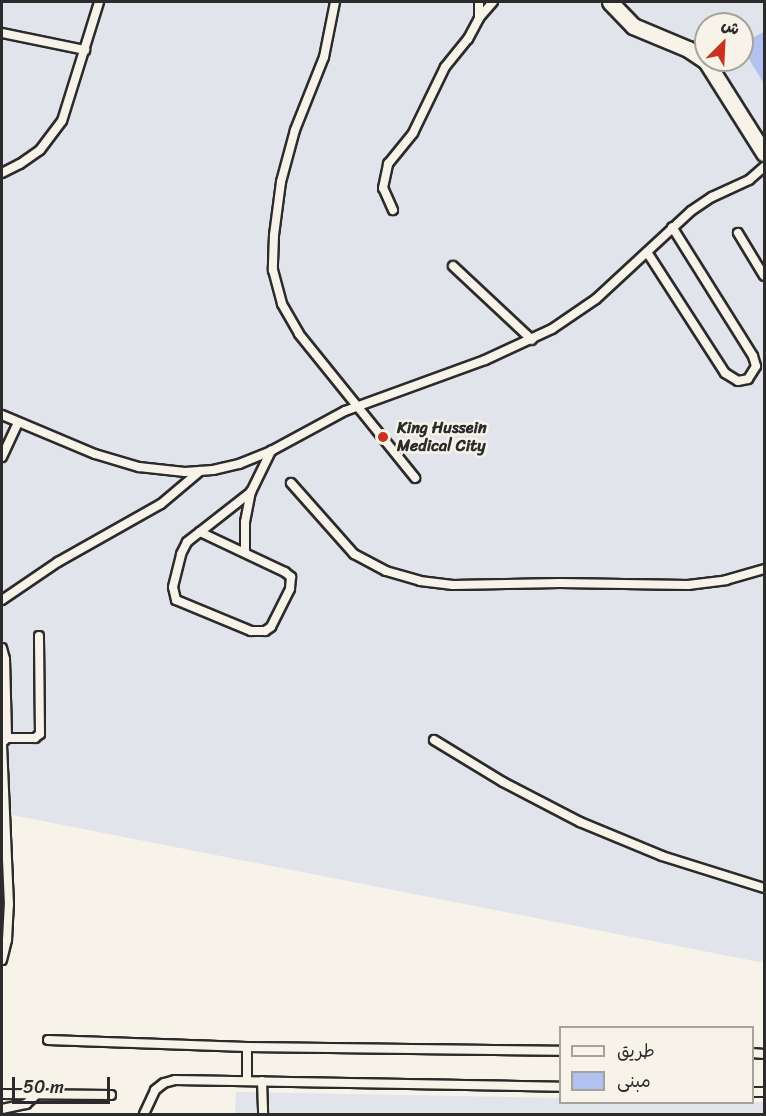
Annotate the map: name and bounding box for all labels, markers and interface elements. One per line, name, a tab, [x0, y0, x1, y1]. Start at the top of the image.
text: ش	[717, 10, 745, 44]
north arrow	[694, 12, 754, 72]
place label: King Hussein Medical City	[397, 418, 488, 456]
marker: King Hussein Medical City	[374, 428, 392, 446]
legend	[559, 1026, 754, 1104]
text: طريق	[617, 1035, 655, 1067]
scale bar	[15, 1065, 112, 1103]
text: مبنى	[617, 1065, 651, 1097]
text: 50 m	[23, 1071, 64, 1103]

